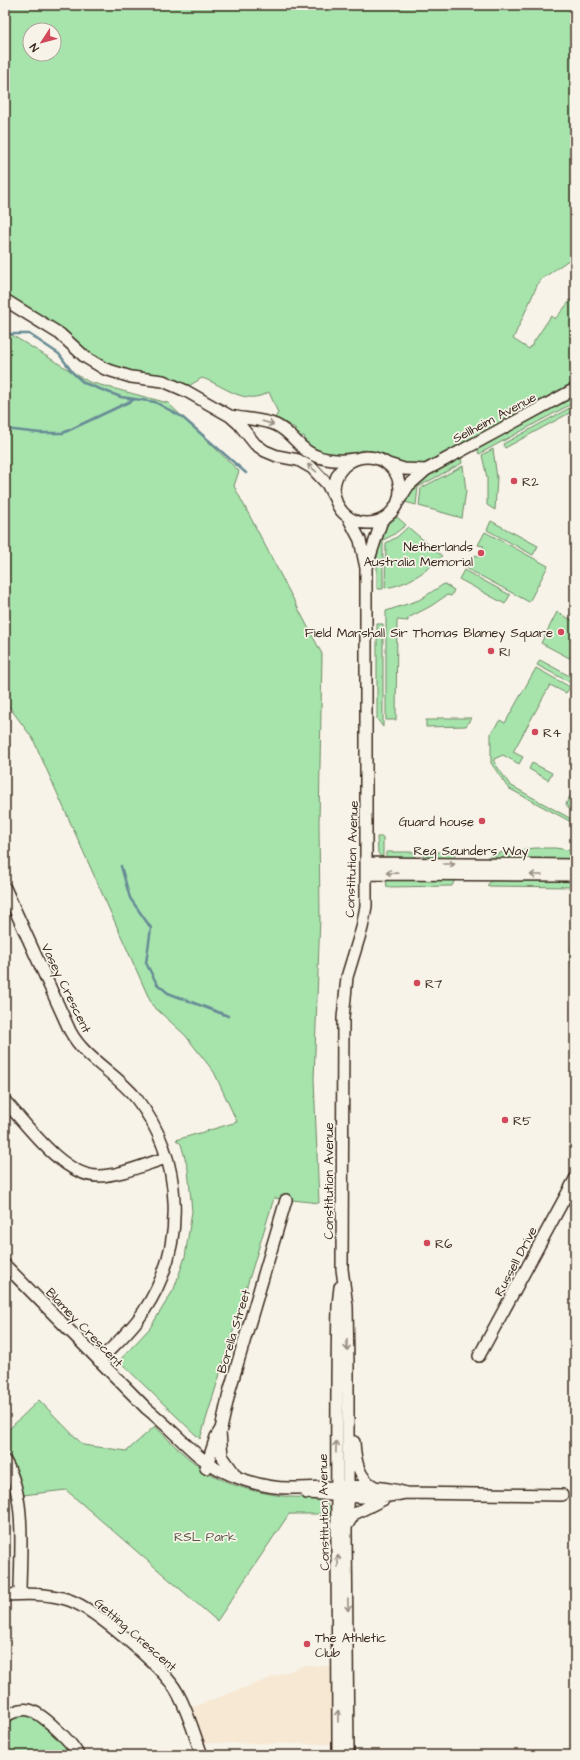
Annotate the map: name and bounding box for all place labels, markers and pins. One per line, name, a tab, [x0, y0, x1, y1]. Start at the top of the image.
place label: R2	[522, 473, 539, 491]
marker: R2	[509, 476, 519, 486]
place label: Netherlands Australia Memorial	[364, 538, 473, 571]
marker: Netherlands Australia Memorial	[476, 548, 486, 558]
place label: Field Marshall Sir Thomas Blamey Square	[305, 624, 553, 643]
marker: Field Marshall Sir Thomas Blamey Square	[556, 627, 566, 637]
place label: R1	[499, 643, 510, 661]
marker: R1	[486, 646, 496, 656]
place label: R4	[543, 724, 561, 742]
marker: R4	[530, 727, 540, 737]
place label: Guard house	[399, 813, 474, 831]
marker: Guard house	[477, 816, 487, 826]
place label: R7	[425, 975, 442, 993]
marker: R7	[412, 978, 422, 988]
place label: R5	[513, 1112, 531, 1130]
marker: R5	[500, 1115, 510, 1125]
place label: R6	[435, 1235, 452, 1253]
marker: R6	[422, 1238, 432, 1248]
place label: The Athletic Club	[315, 1629, 386, 1662]
marker: The Athletic Club	[302, 1639, 312, 1649]

